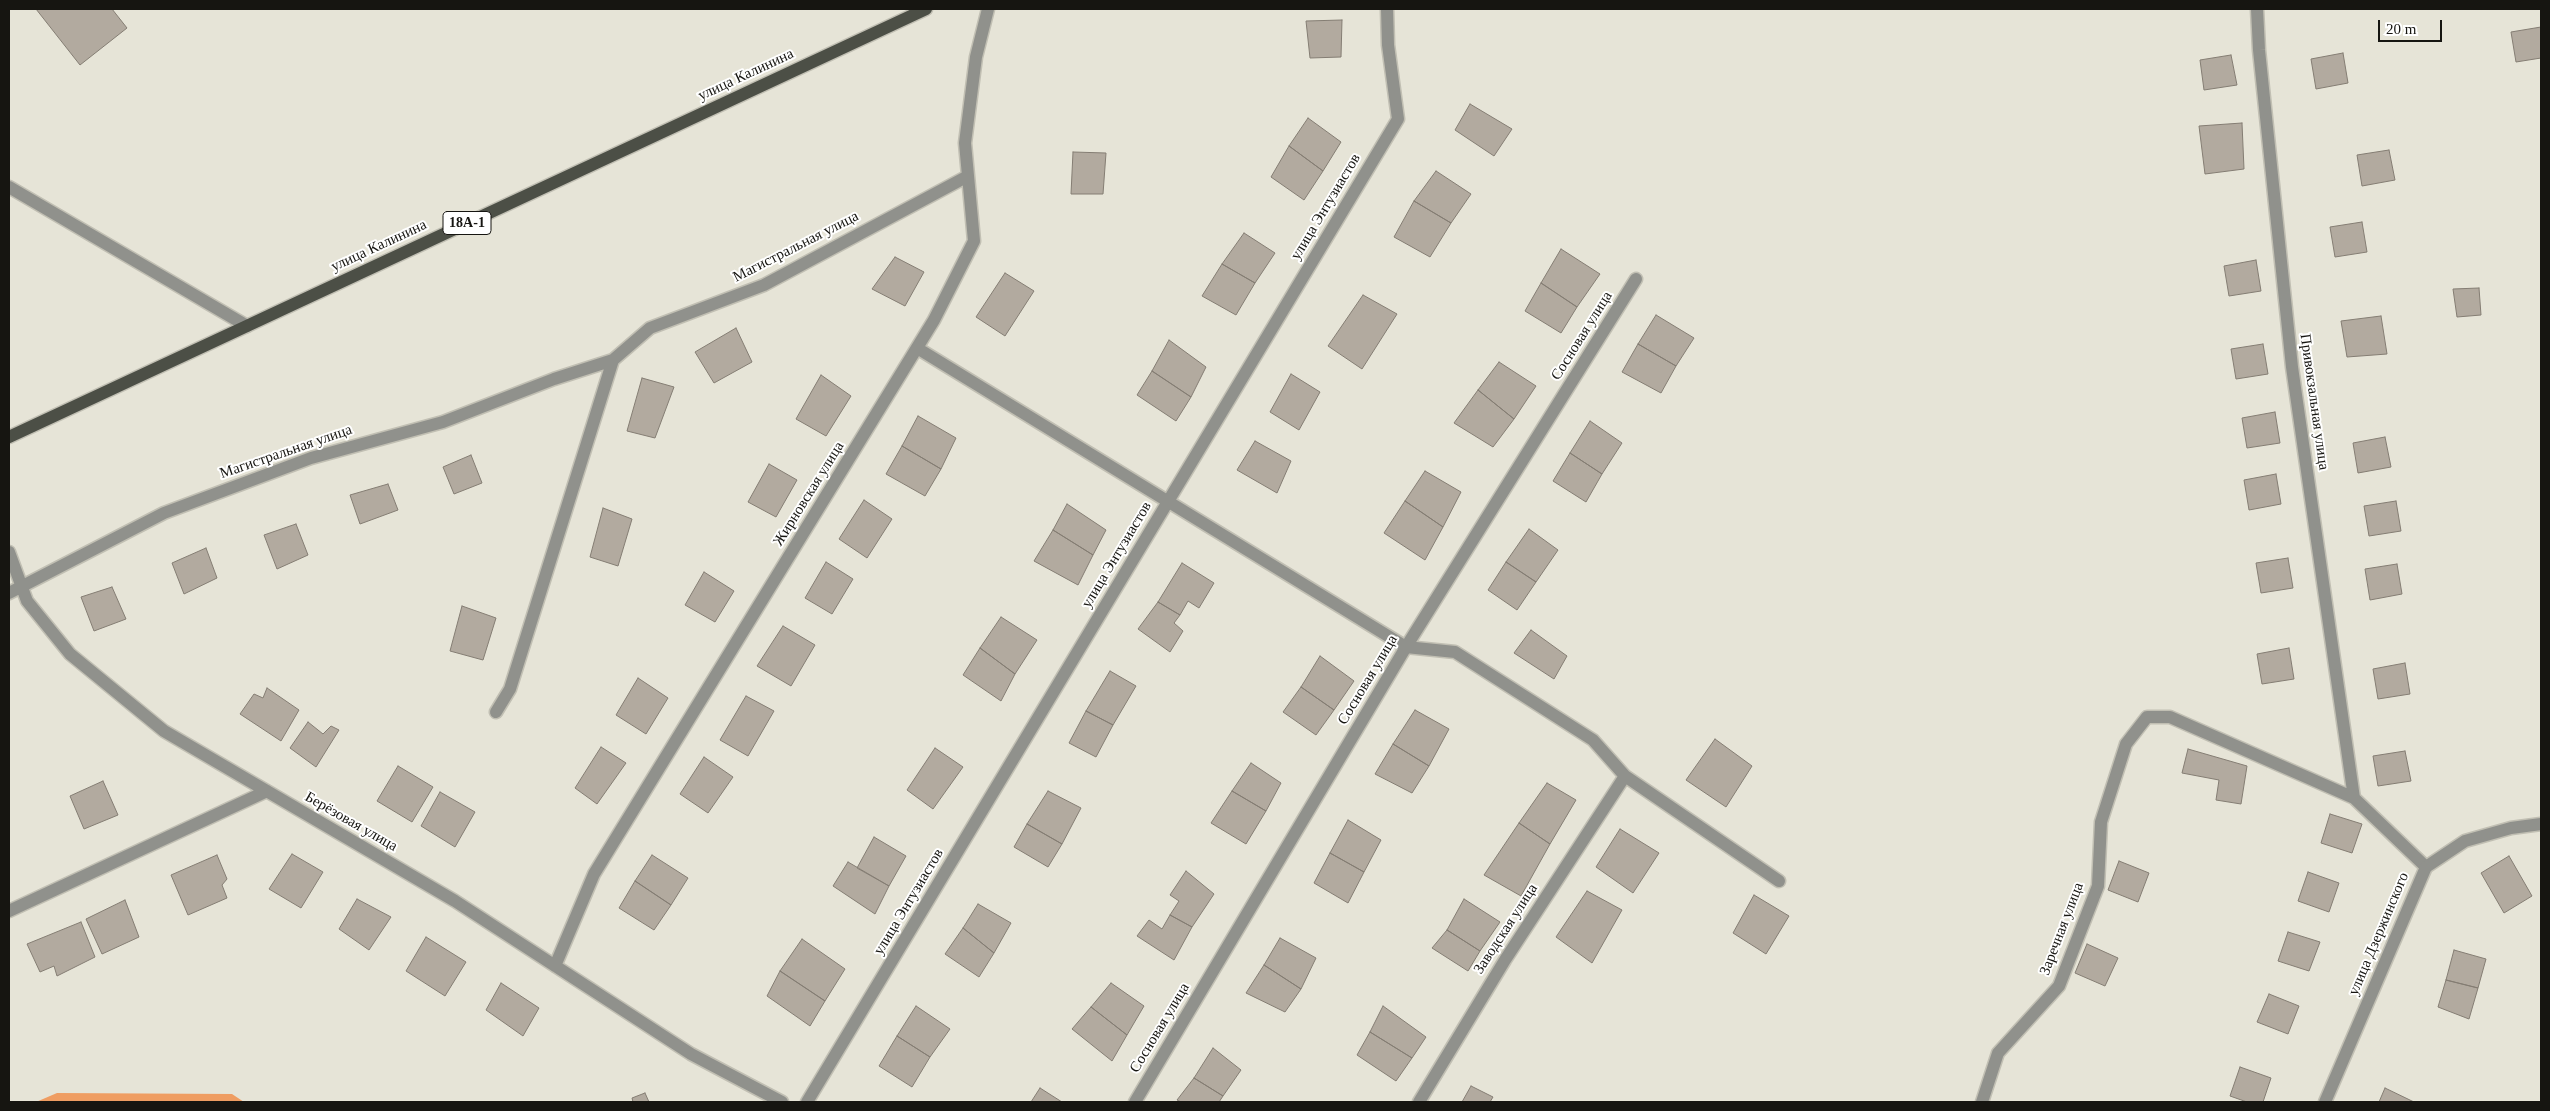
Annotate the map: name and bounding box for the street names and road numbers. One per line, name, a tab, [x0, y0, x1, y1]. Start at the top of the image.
street label: улица Калинина	[695, 45, 797, 105]
street label: улица Энтузиастов	[1287, 151, 1365, 263]
street label: Магистральная улица	[730, 208, 862, 286]
road number: 18А-1	[443, 212, 491, 234]
street label: улица Калинина	[328, 216, 430, 276]
street label: Сосновая улица	[1548, 288, 1616, 384]
street label: Привокзальная улица	[2296, 333, 2332, 471]
street label: Магистральная улица	[218, 421, 354, 483]
street label: Жирновская улица	[770, 439, 848, 549]
street label: улица Энтузиастов	[1078, 499, 1156, 611]
street label: Сосновая улица	[1334, 632, 1402, 728]
street label: Берёзовая улица	[301, 788, 401, 856]
street label: улица Энтузиастов	[870, 846, 948, 958]
street label: улица Дзержинского	[2345, 870, 2413, 998]
street label: Заречная улица	[2036, 880, 2088, 978]
street label: Заводская улица	[1470, 881, 1542, 977]
street label: Сосновая улица	[1126, 980, 1194, 1076]

